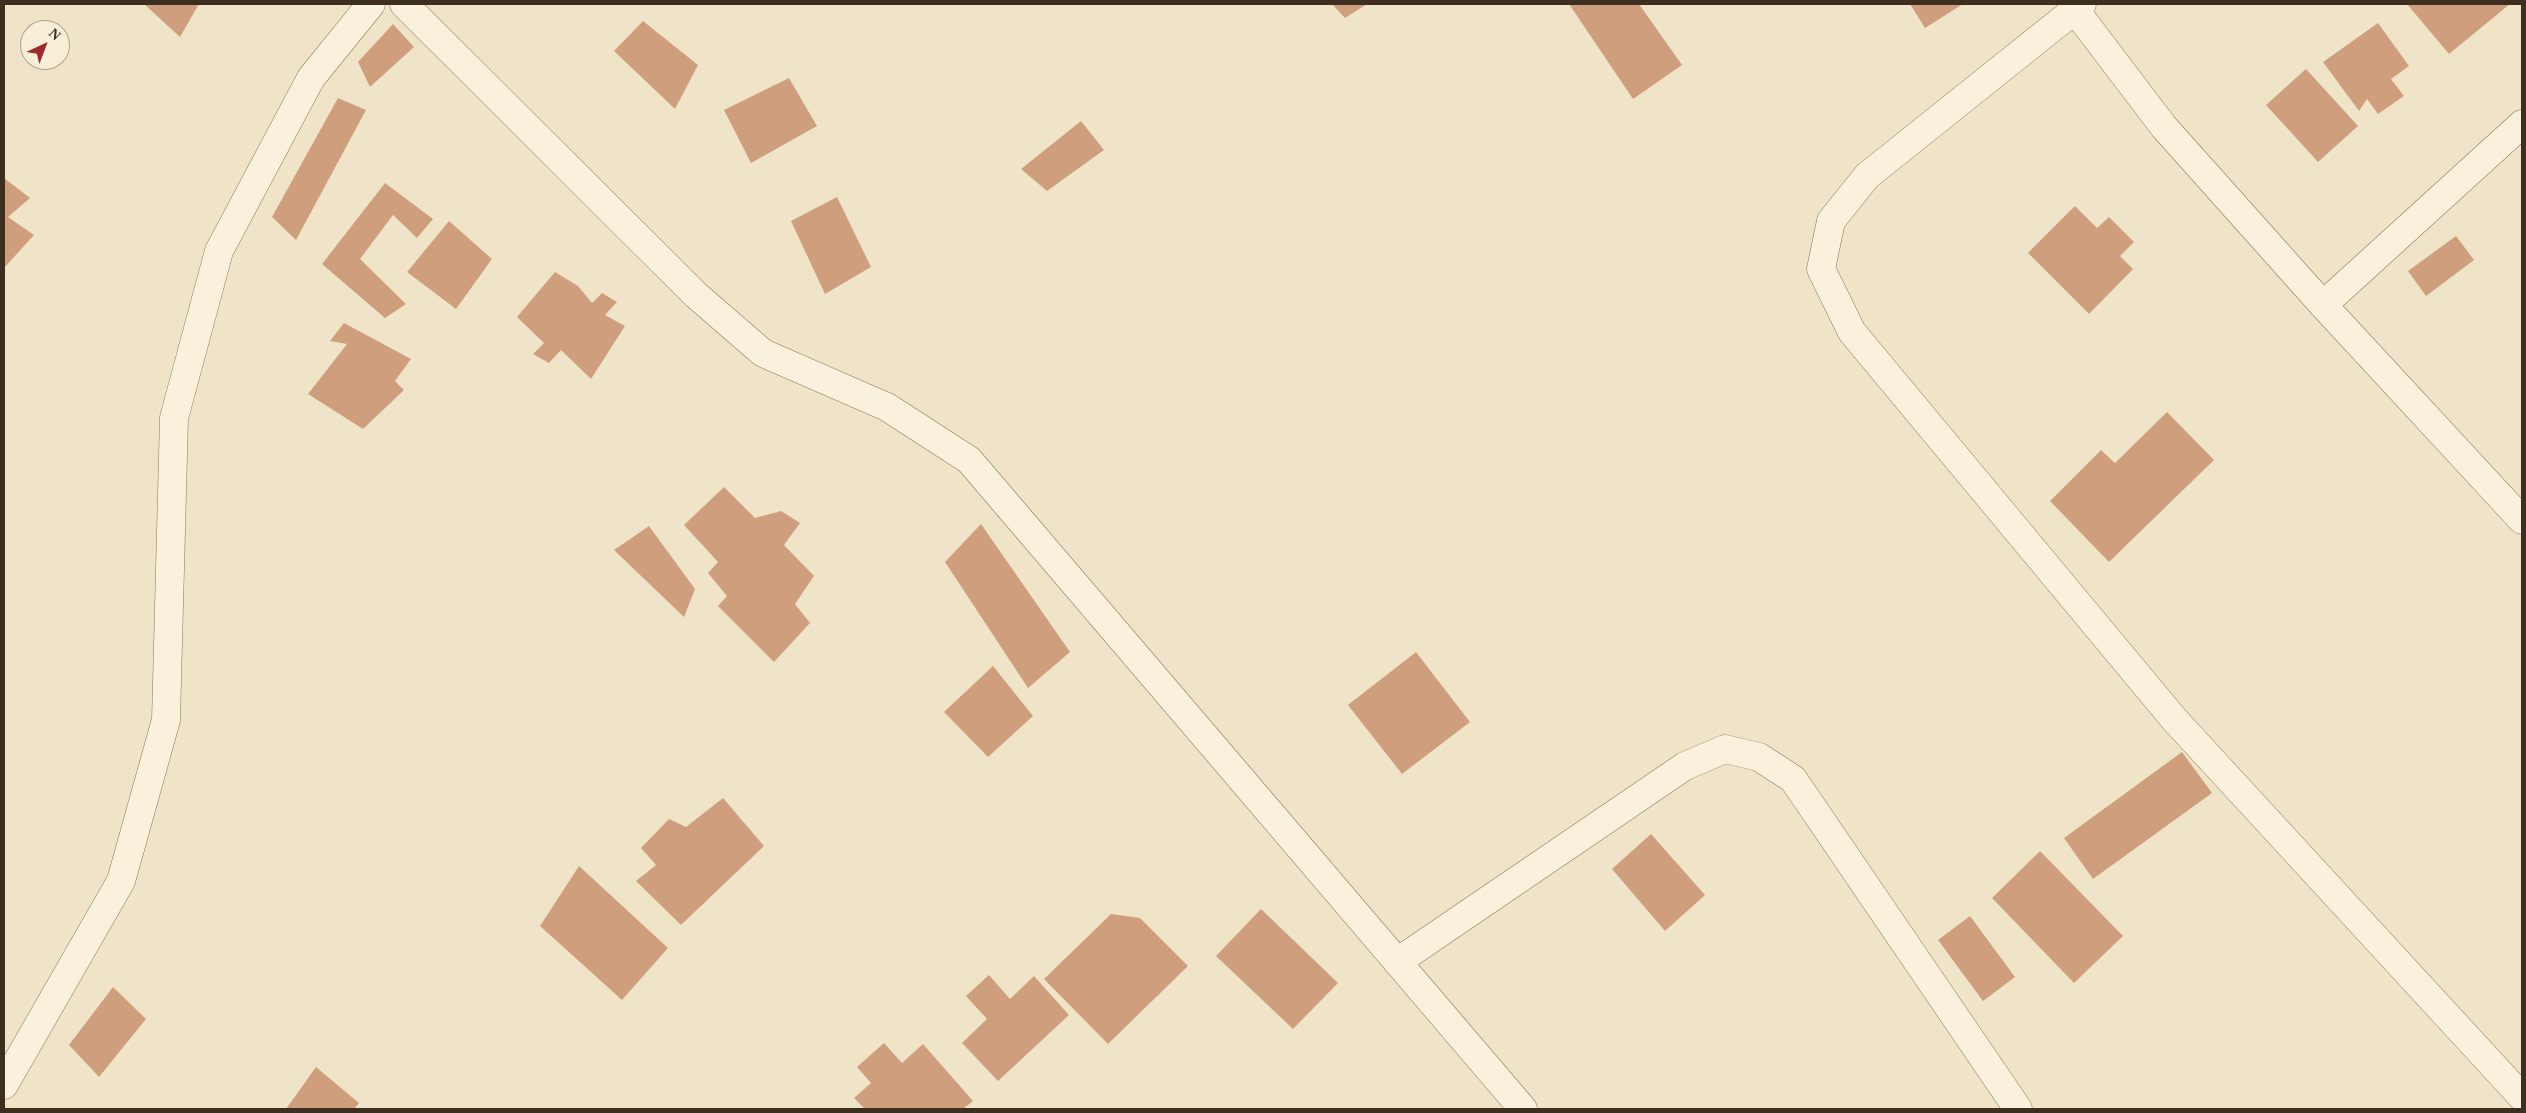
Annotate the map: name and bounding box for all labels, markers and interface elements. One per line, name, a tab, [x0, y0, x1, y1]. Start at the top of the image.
north arrow	[20, 20, 70, 70]
text: N	[46, 25, 64, 43]

